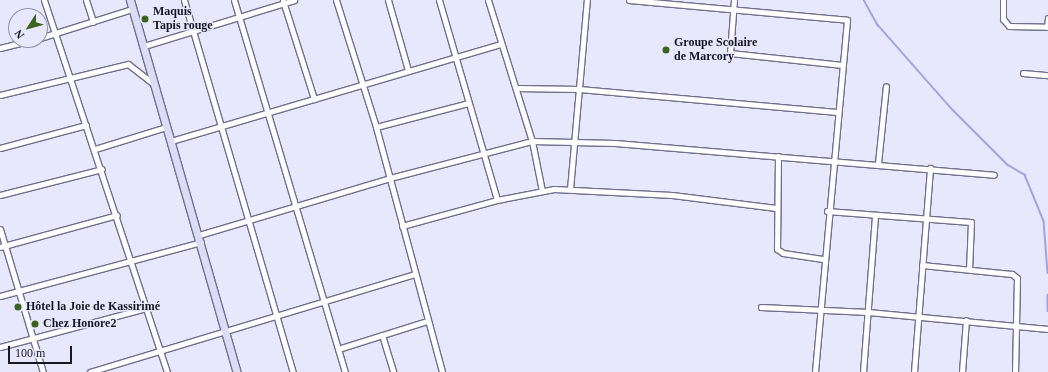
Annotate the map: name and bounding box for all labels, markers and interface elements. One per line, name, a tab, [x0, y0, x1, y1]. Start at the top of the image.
place label: Maquis Tapis rouge	[153, 5, 213, 33]
north arrow	[8, 8, 48, 48]
marker: Maquis Tapis rouge	[140, 14, 150, 24]
text: N	[12, 28, 26, 41]
place label: Groupe Scolaire de Marcory	[674, 36, 757, 64]
marker: Groupe Scolaire de Marcory	[661, 45, 671, 55]
place label: Hôtel la Joie de Kassirimé	[26, 300, 160, 314]
marker: Hôtel la Joie de Kassirimé	[13, 302, 23, 312]
place label: Chez Honore2	[43, 317, 116, 331]
marker: Chez Honore2	[30, 319, 40, 329]
scale bar	[10, 338, 74, 364]
text: 100 m	[15, 346, 45, 360]

